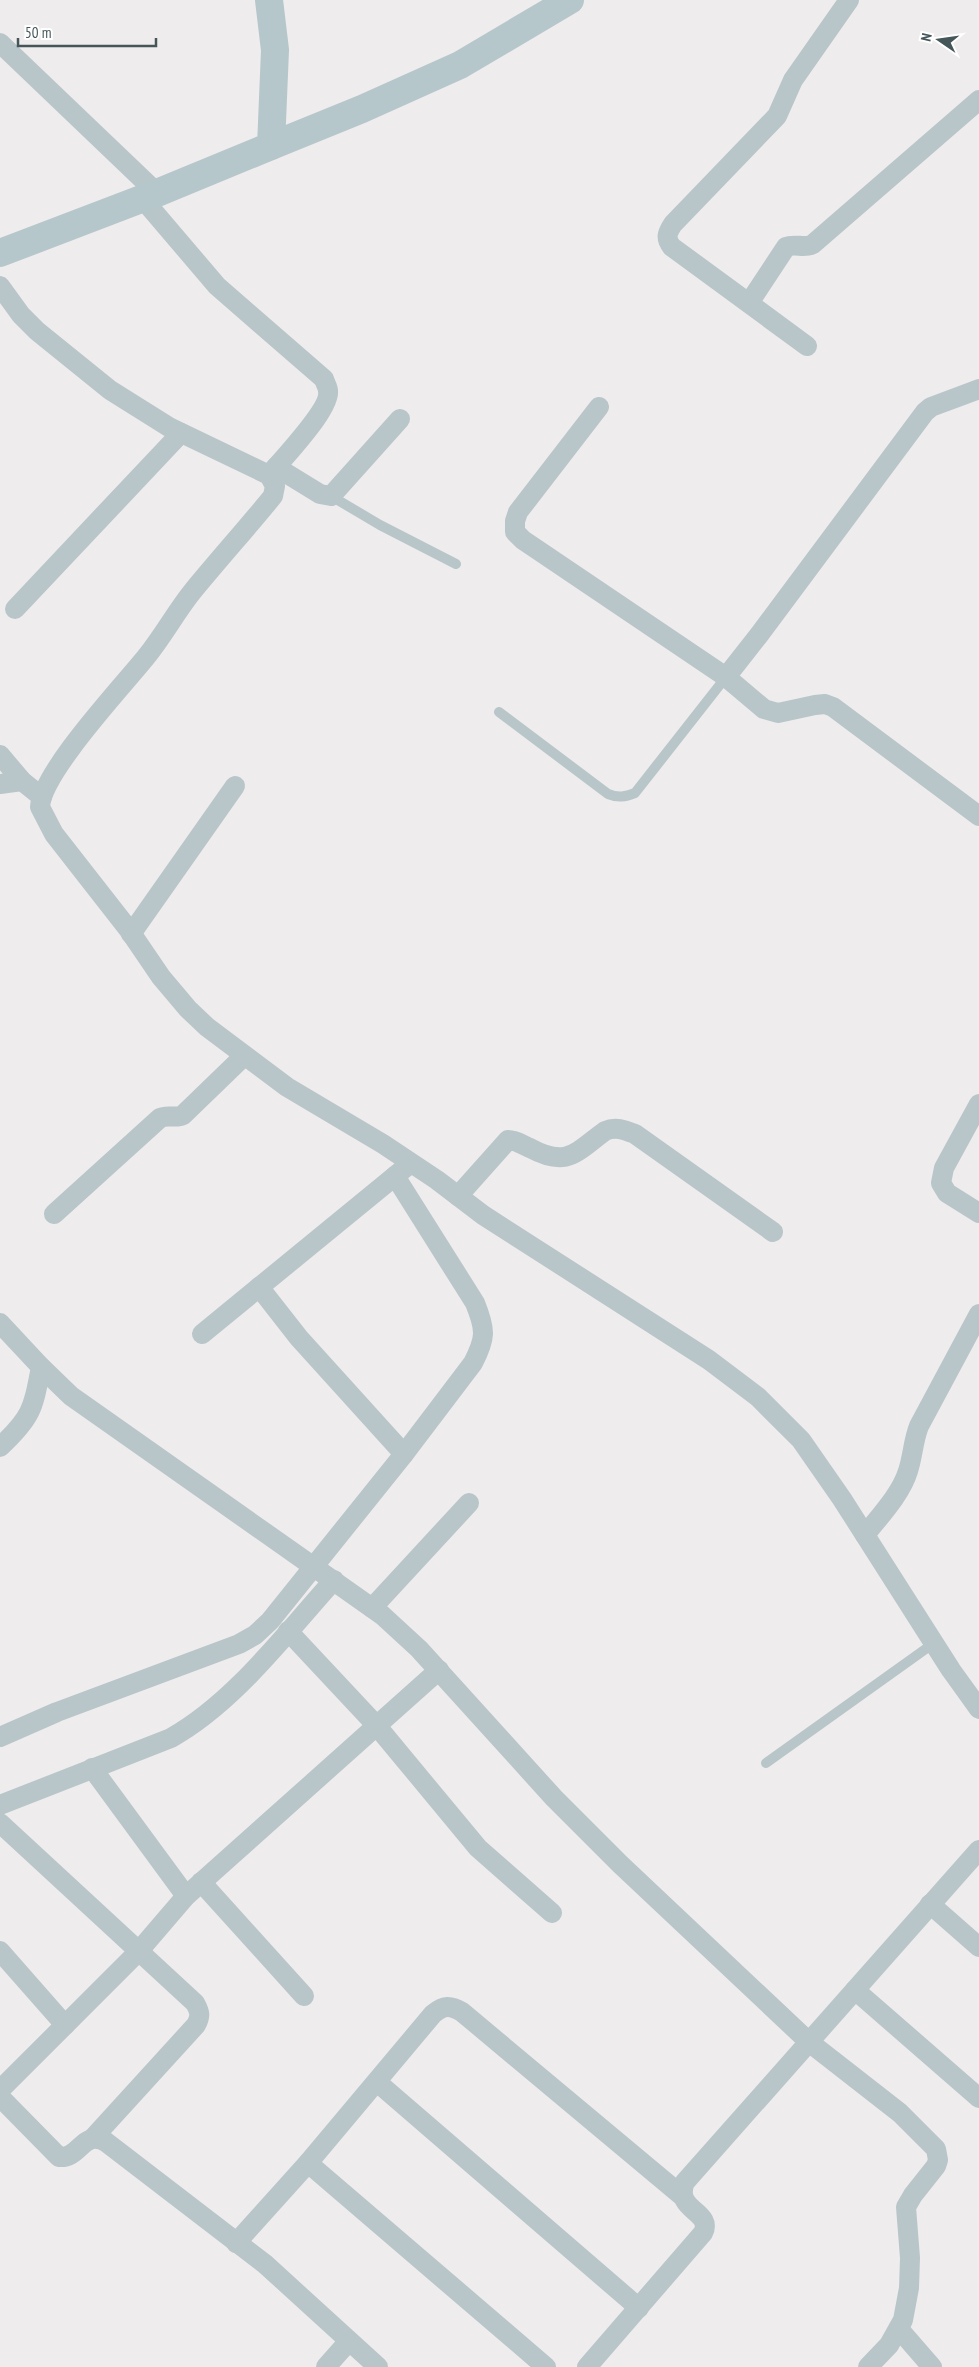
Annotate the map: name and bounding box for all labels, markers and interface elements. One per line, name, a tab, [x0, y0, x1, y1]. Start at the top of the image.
scale bar	[18, 15, 155, 47]
north arrow	[914, 15, 964, 65]
text: 50 m	[25, 23, 51, 42]
text: N	[917, 31, 936, 43]

